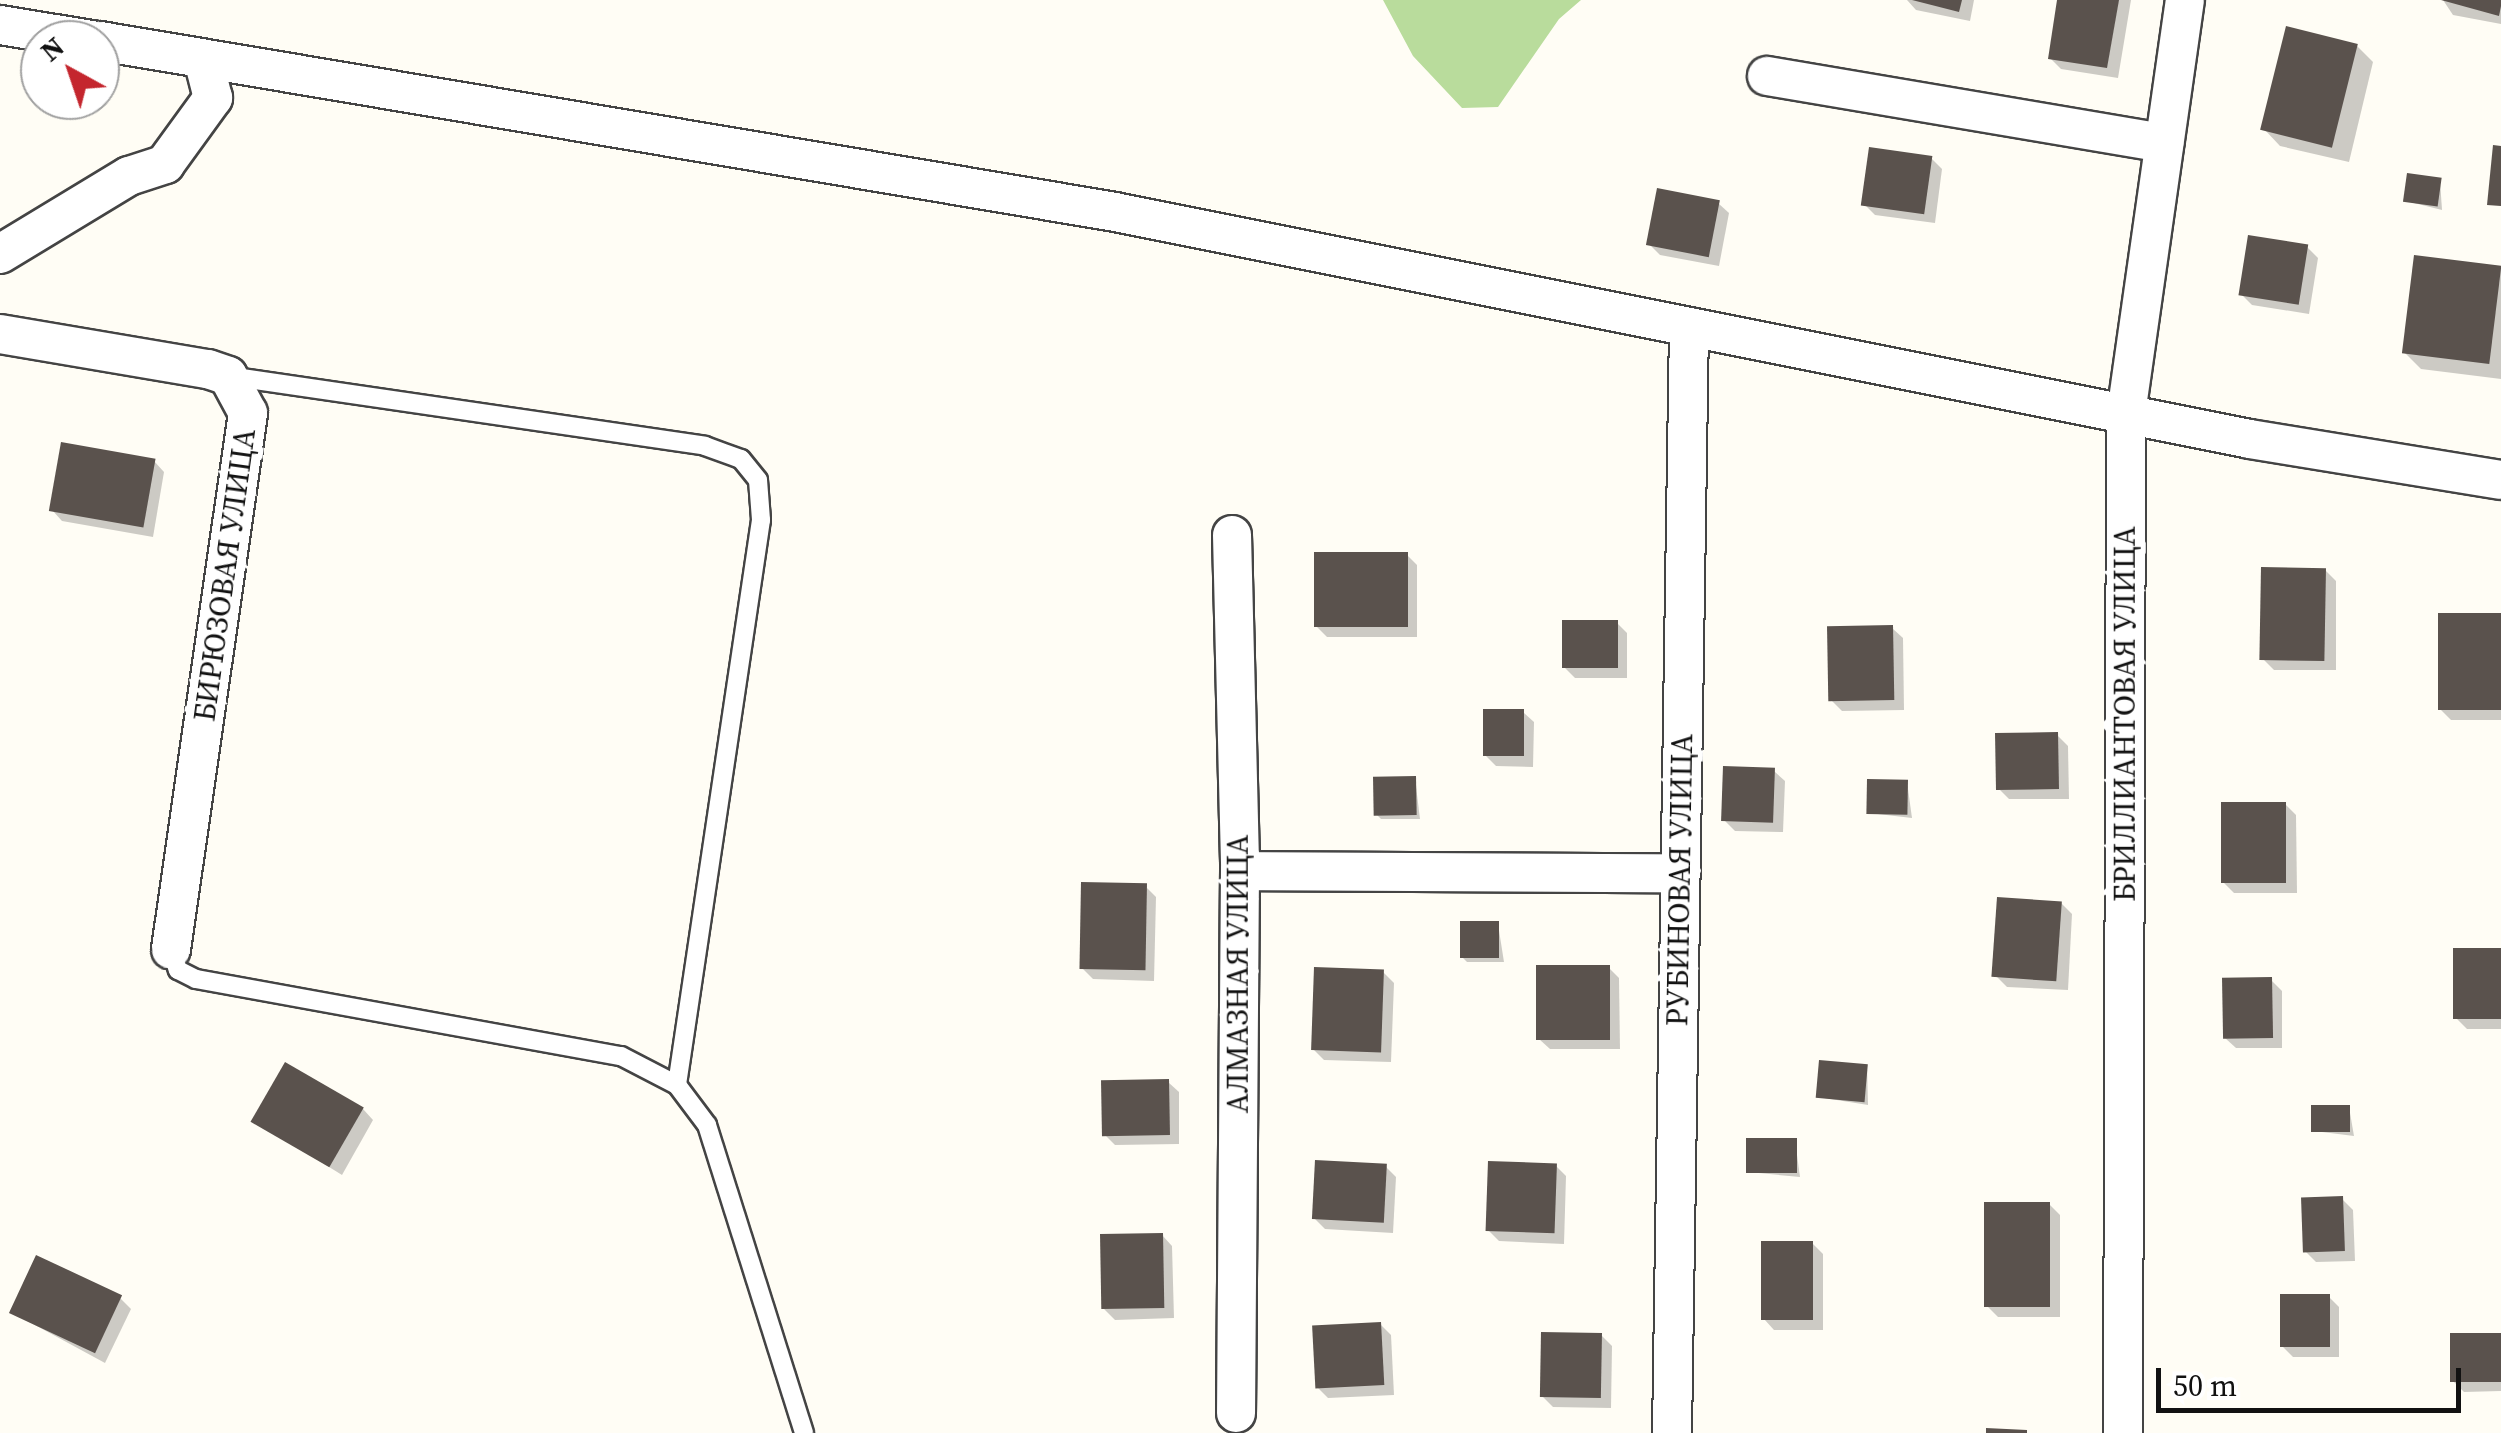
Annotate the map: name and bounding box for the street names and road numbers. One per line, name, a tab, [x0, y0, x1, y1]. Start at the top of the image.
street label: БИРЮЗОВАЯ УЛИЦА	[187, 426, 263, 724]
street label: БРИЛЛИАНТОВАЯ УЛИЦА	[2107, 526, 2143, 902]
street label: РУБИНОВАЯ УЛИЦА	[1659, 734, 1701, 1026]
street label: АЛМАЗНАЯ УЛИЦА	[1220, 835, 1256, 1113]

